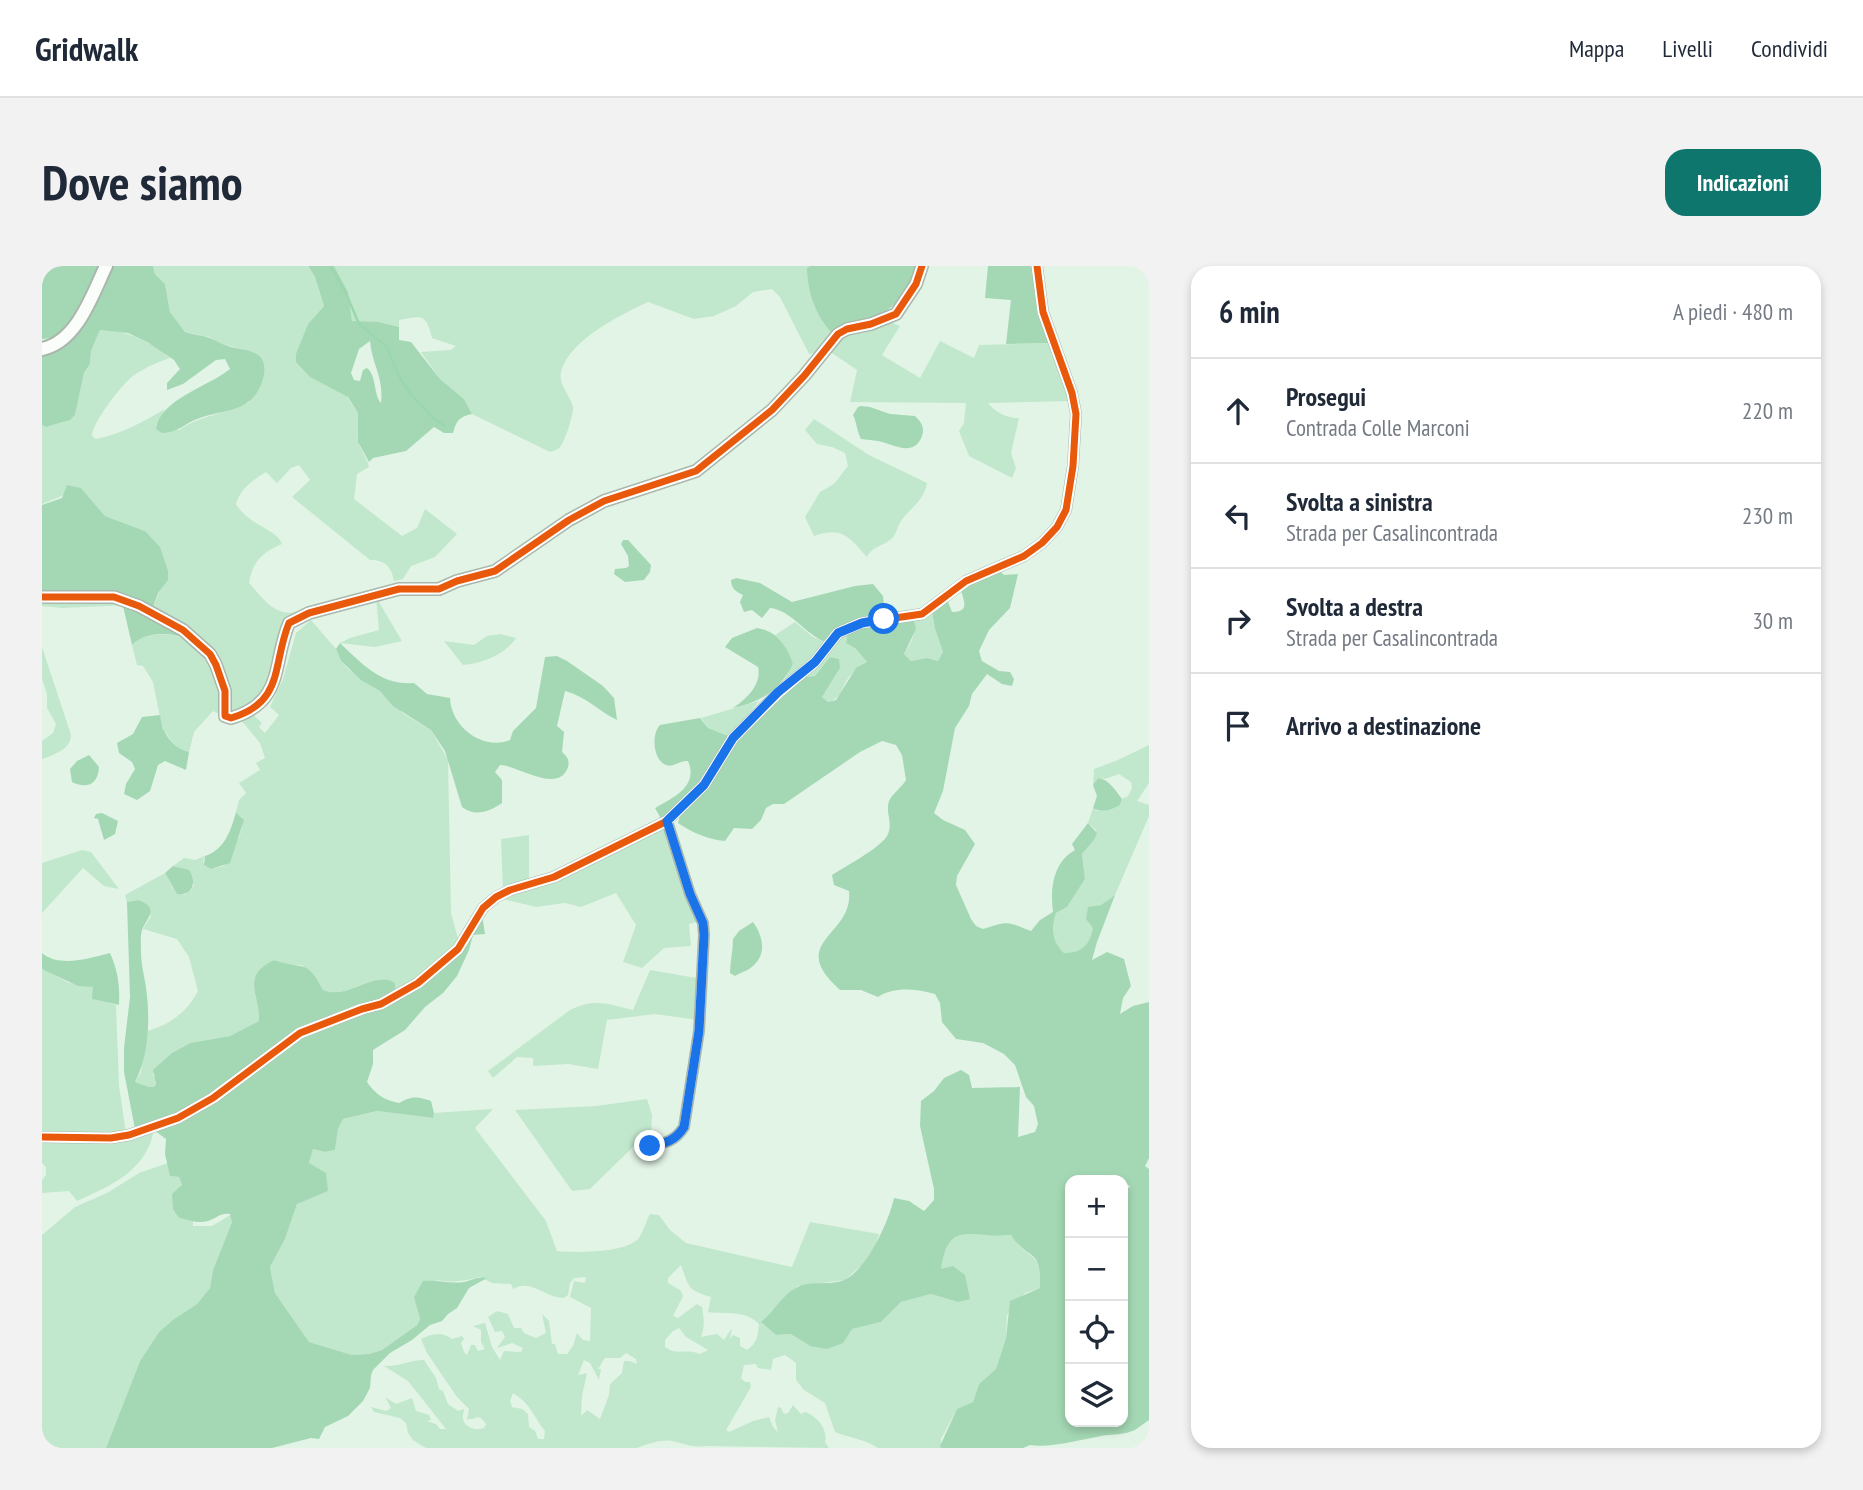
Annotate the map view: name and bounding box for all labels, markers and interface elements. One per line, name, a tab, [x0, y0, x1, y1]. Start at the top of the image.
text: Gridwalk	[35, 27, 138, 70]
text: Mappa	[1569, 33, 1624, 64]
text: Livelli	[1662, 33, 1713, 64]
text: Condividi	[1751, 33, 1828, 64]
button: Indicazioni	[1665, 149, 1821, 216]
text: Dove siamo	[42, 150, 243, 214]
text: 6 min	[1219, 292, 1280, 331]
text: A piedi · 480 m	[1673, 297, 1793, 326]
text: Prosegui	[1286, 380, 1366, 413]
icon: ahead	[1219, 392, 1257, 430]
text: 220 m	[1742, 396, 1793, 425]
text: Contrada Colle Marconi	[1286, 413, 1470, 442]
text: Svolta a sinistra	[1286, 485, 1433, 518]
icon: left	[1219, 497, 1257, 535]
text: 230 m	[1742, 501, 1793, 530]
text: Strada per Casalincontrada	[1286, 518, 1498, 547]
text: Svolta a destra	[1286, 590, 1423, 623]
icon: right	[1219, 602, 1257, 640]
route start	[868, 603, 899, 634]
text: 30 m	[1752, 606, 1793, 635]
text: Strada per Casalincontrada	[1286, 623, 1498, 652]
icon: arrive	[1219, 707, 1257, 745]
text: Arrivo a destinazione	[1286, 709, 1481, 742]
route end	[634, 1130, 665, 1161]
map controls	[1065, 1175, 1128, 1427]
button: +	[1065, 1175, 1128, 1238]
button: −	[1065, 1238, 1128, 1301]
button: locate	[1065, 1301, 1128, 1364]
button: layers	[1065, 1364, 1128, 1427]

